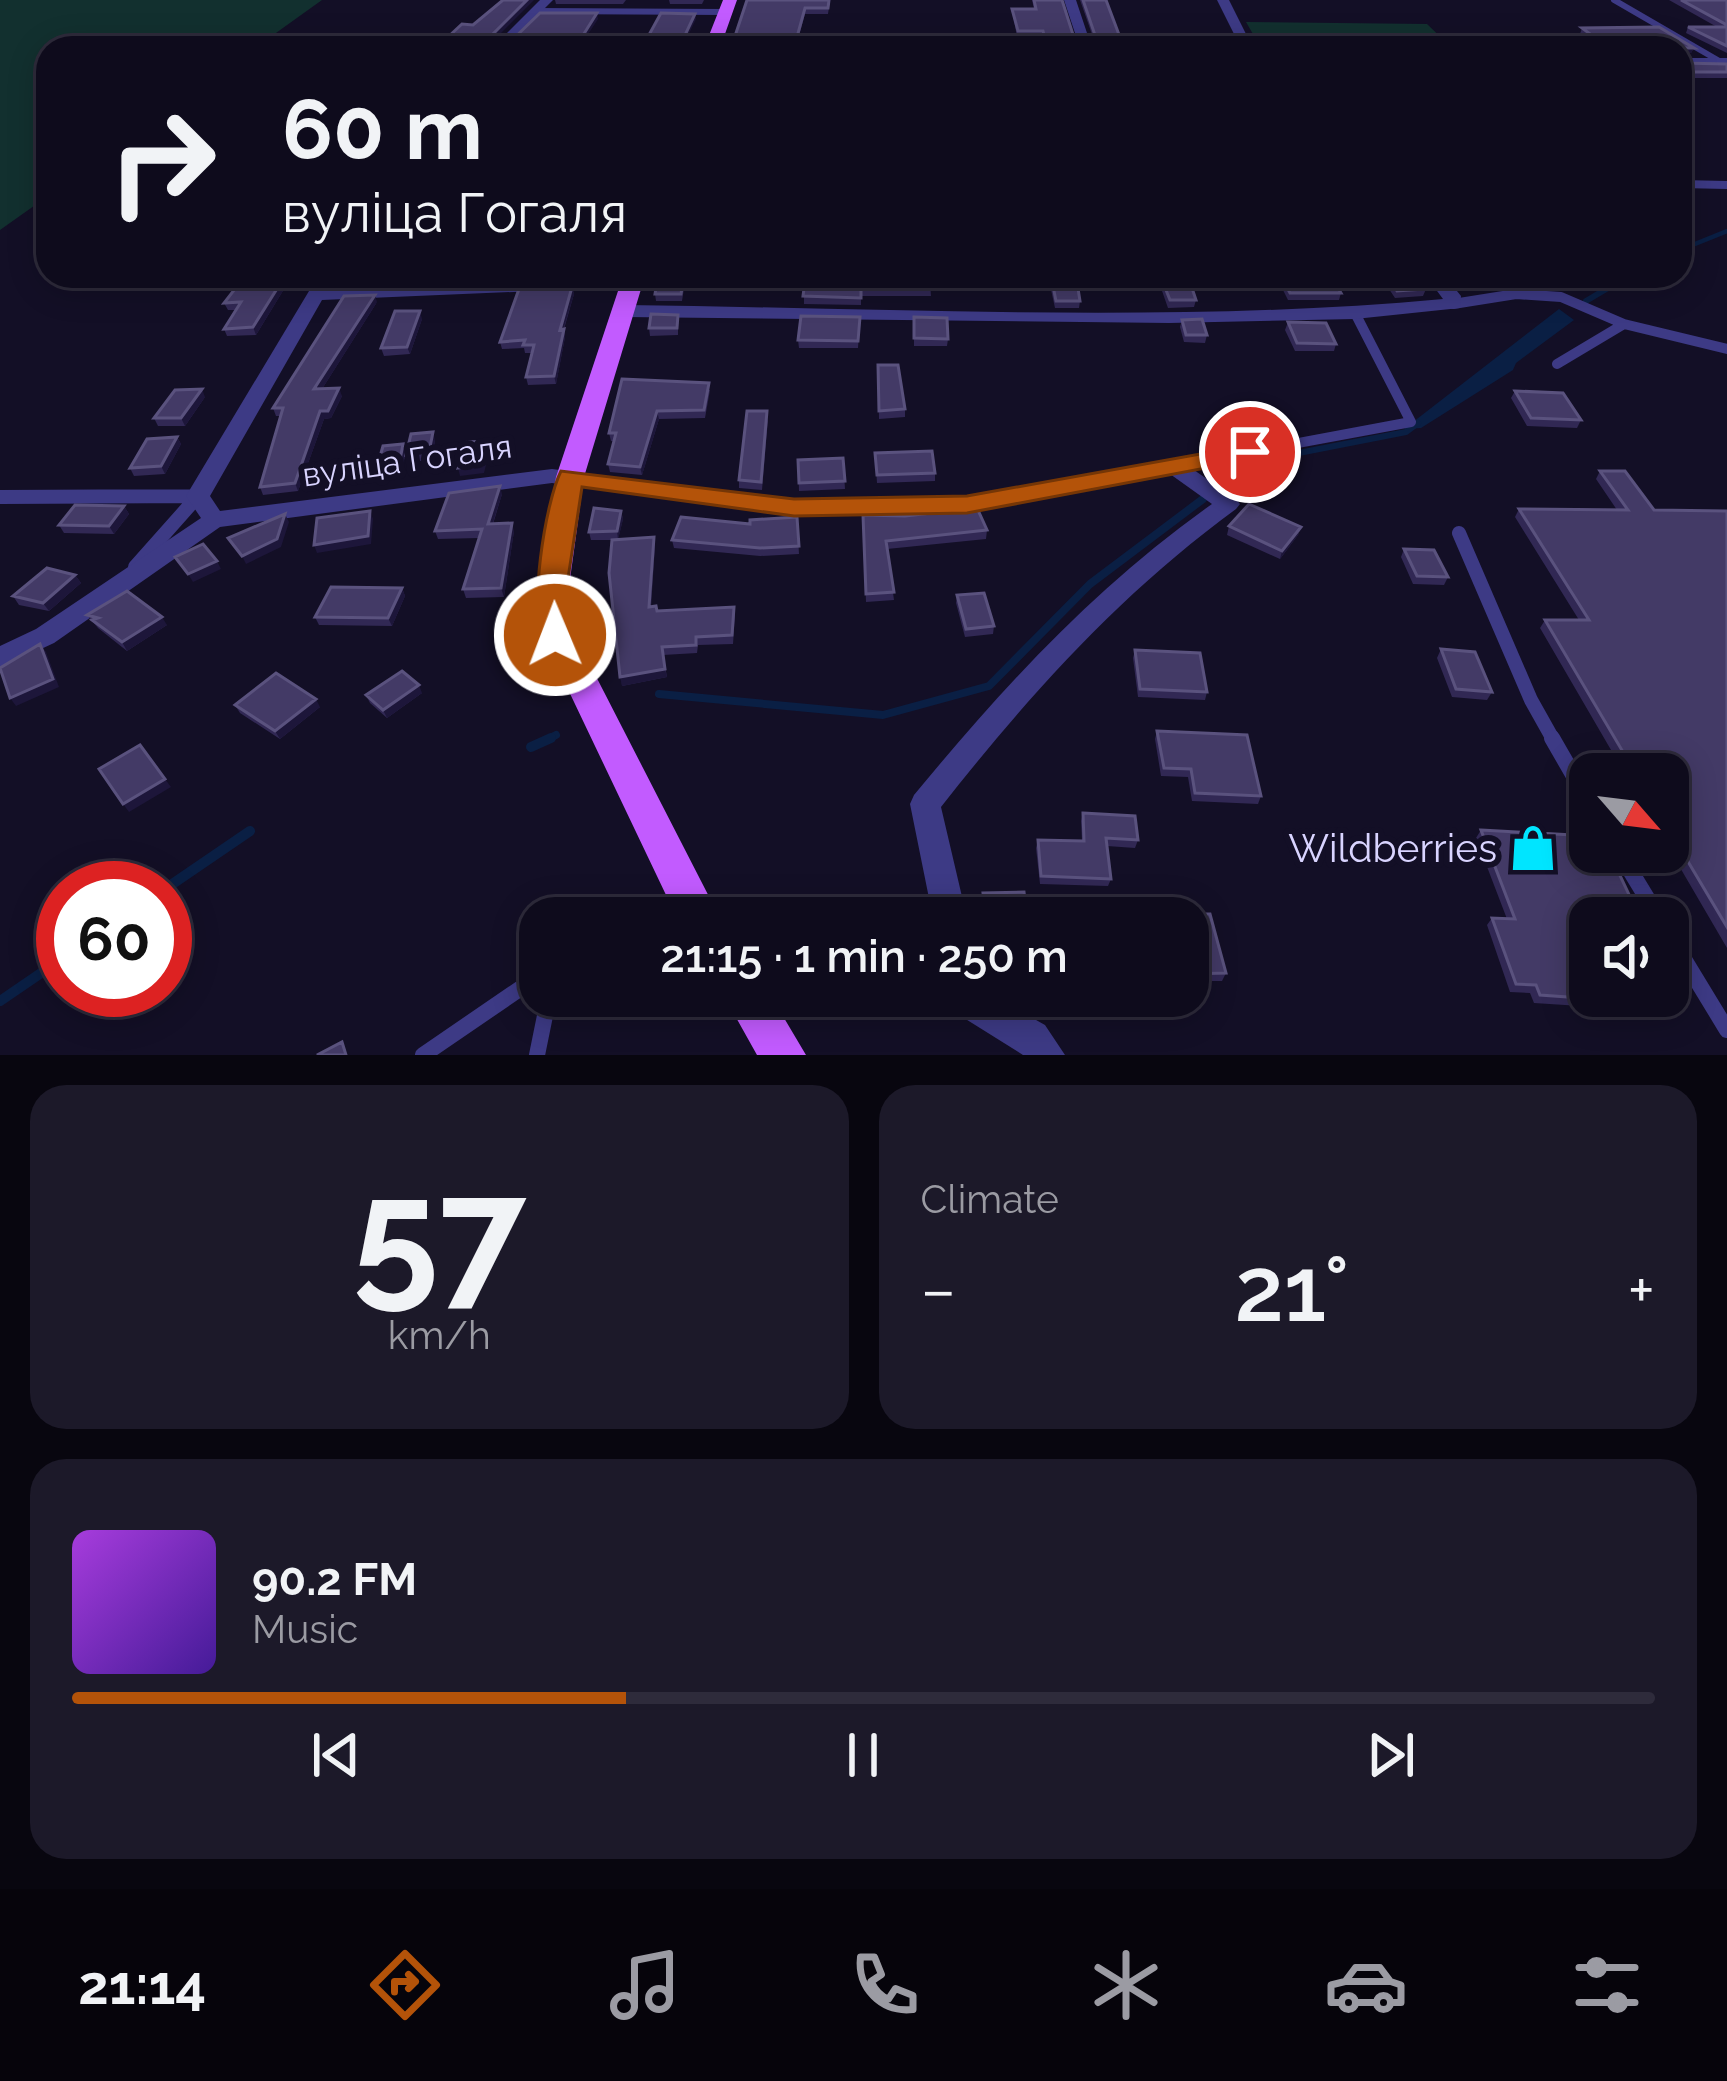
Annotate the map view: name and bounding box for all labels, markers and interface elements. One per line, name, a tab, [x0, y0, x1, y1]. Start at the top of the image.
text: 60 m	[282, 80, 483, 179]
icon: right	[84, 84, 240, 240]
text: вуліца Гогаля	[282, 181, 627, 245]
pin	[1199, 401, 1301, 503]
icon: arrive	[1217, 419, 1283, 485]
street label: вуліца Гогаля	[300, 427, 514, 494]
position arrow	[492, 572, 618, 698]
north arrow	[1569, 753, 1689, 873]
map controls	[1569, 753, 1689, 1017]
shop icon: Wildberries	[1508, 823, 1558, 873]
place label: Wildberries	[1288, 825, 1497, 871]
speed limit sign: 60	[36, 861, 192, 1017]
button: sound	[1569, 897, 1689, 1017]
text: 21:15 · 1 min · 250 m	[660, 930, 1068, 983]
text: 57	[352, 1142, 526, 1326]
text: Climate	[921, 1176, 1059, 1222]
text: 21°	[1234, 1236, 1349, 1342]
text: −	[921, 1251, 956, 1328]
text: +	[1628, 1251, 1655, 1328]
text: km/h	[388, 1312, 491, 1358]
text: 90.2 FM	[252, 1553, 417, 1606]
text: Music	[252, 1606, 358, 1652]
icon: previous	[303, 1722, 369, 1788]
icon: pause	[830, 1722, 896, 1788]
icon: next	[1358, 1722, 1424, 1788]
icon: directions	[363, 1943, 447, 2027]
icon: music	[603, 1943, 687, 2027]
icon: phone	[843, 1943, 927, 2027]
icon: climate	[1084, 1943, 1168, 2027]
icon: car	[1324, 1943, 1408, 2027]
icon: filters	[1565, 1943, 1649, 2027]
text: 21:14	[78, 1953, 206, 2017]

